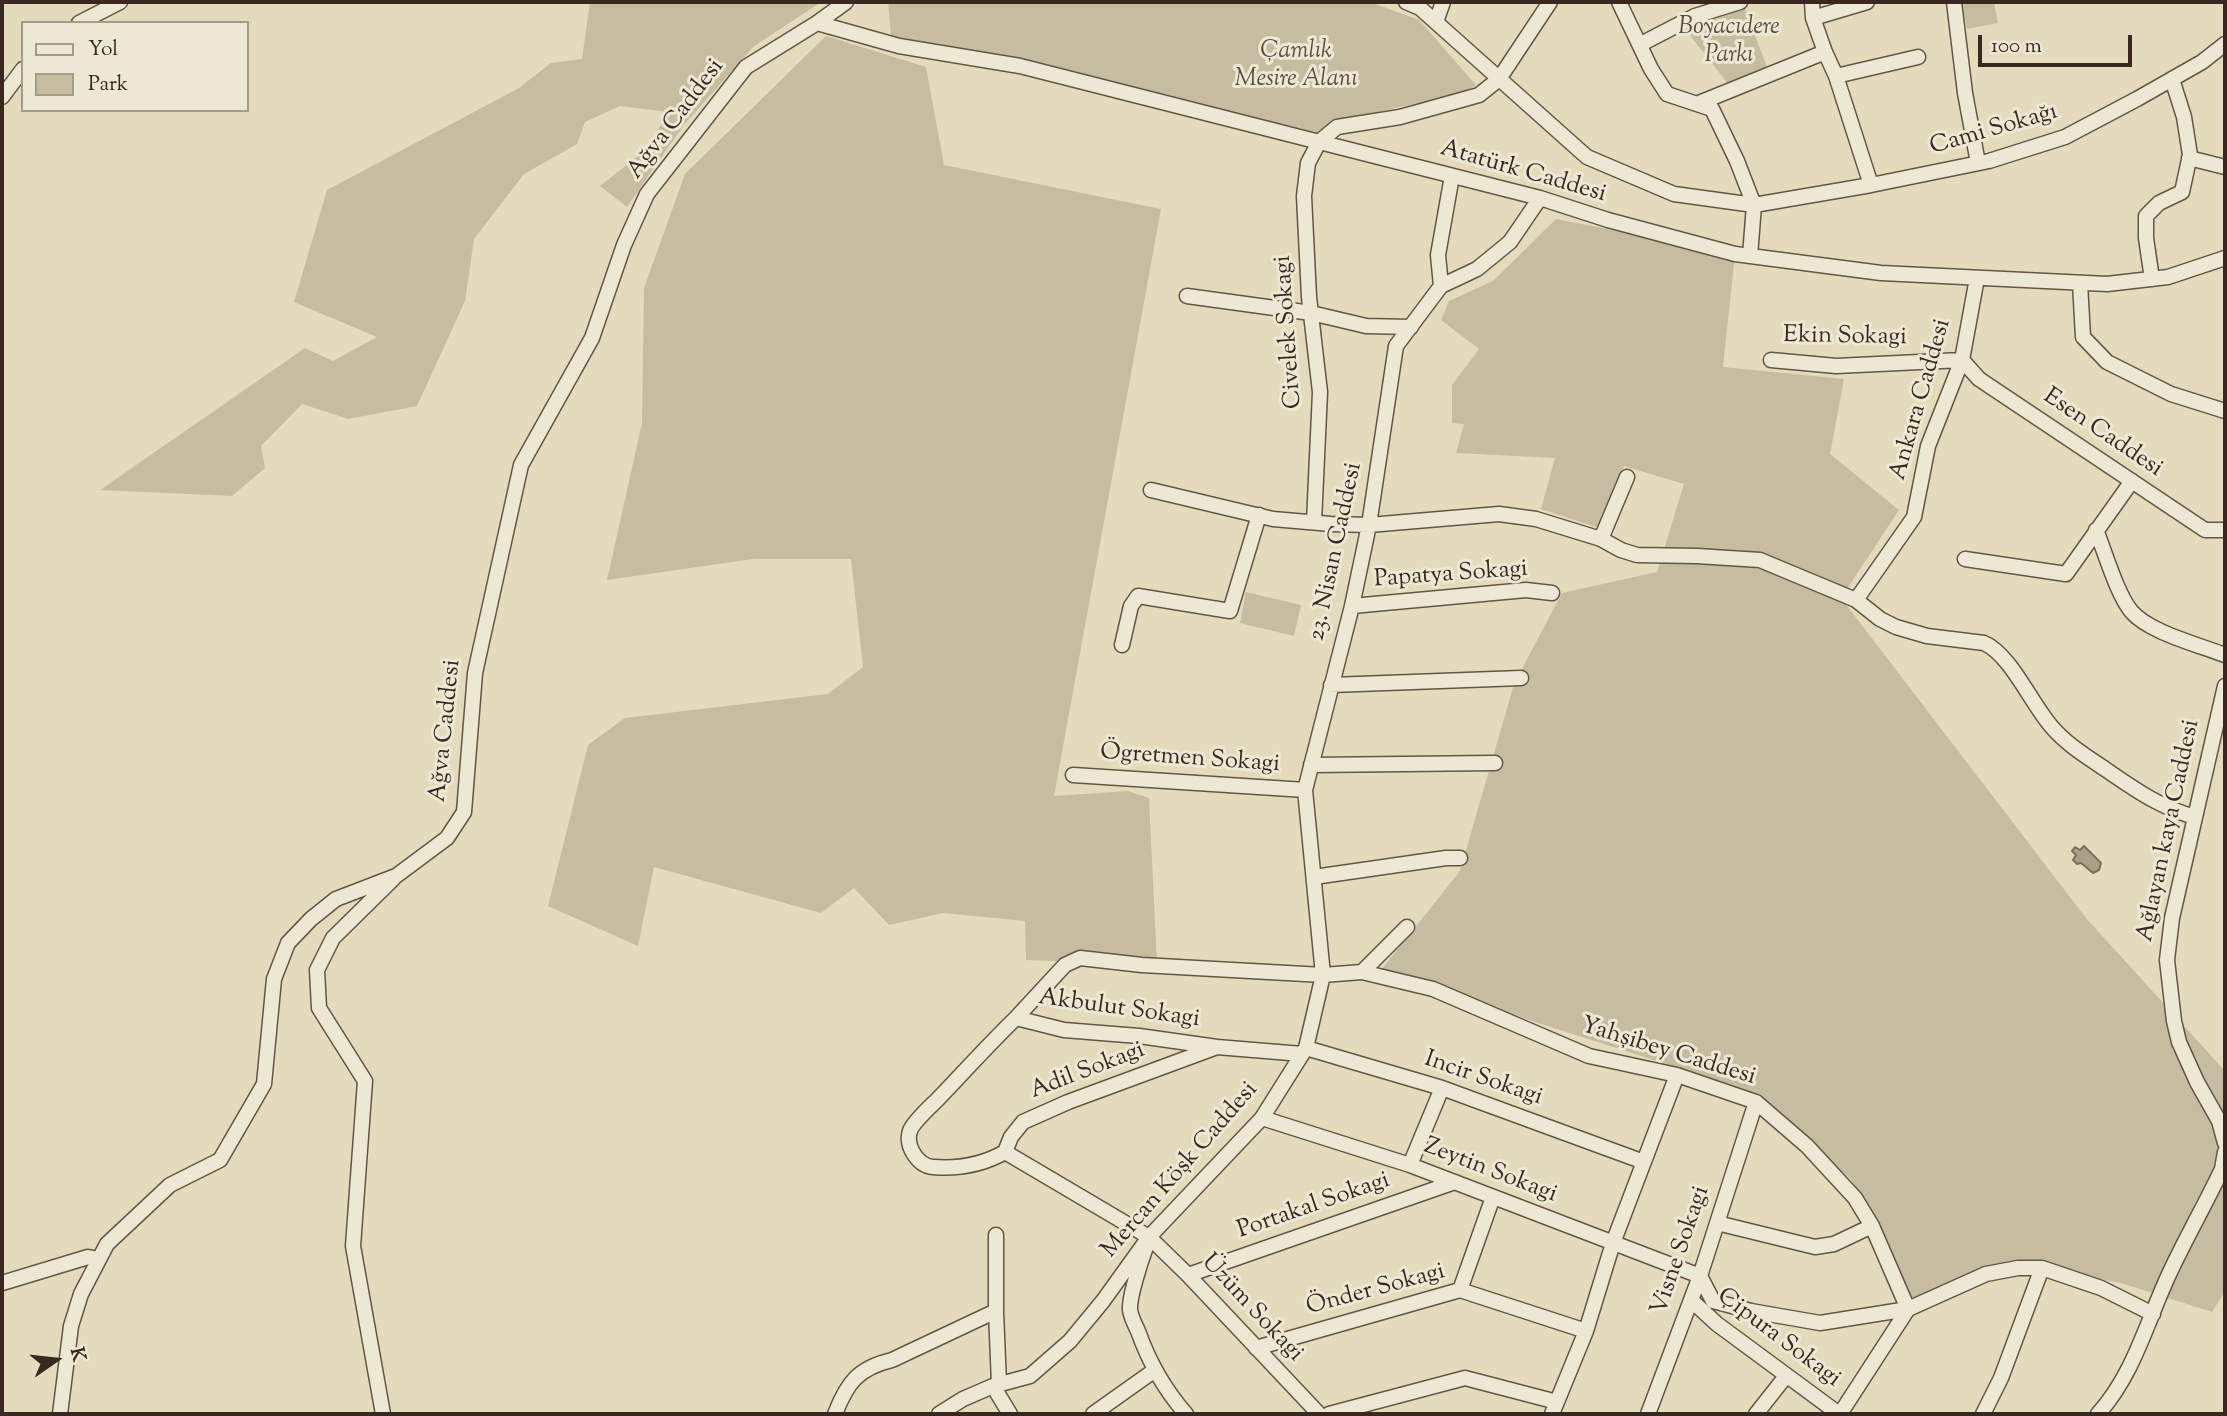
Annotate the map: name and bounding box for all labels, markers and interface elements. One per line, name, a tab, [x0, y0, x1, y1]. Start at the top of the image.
park label: Boyacıdere Parkı	[1678, 15, 1780, 71]
legend	[21, 21, 248, 112]
scale bar	[1982, 21, 2136, 65]
text: 100 m	[1991, 32, 2042, 62]
text: Yol	[88, 35, 118, 65]
park label: Çamlık Mesire Alanı	[1235, 39, 1357, 95]
street label: Ağva Caddesi	[622, 54, 732, 186]
text: Park	[88, 70, 128, 100]
street label: Cami Sokağı	[1927, 99, 2061, 163]
street label: Atatürk Caddesi	[1437, 136, 1609, 210]
street label: Civelek Sokagi	[1270, 254, 1310, 410]
street label: Ankara Caddesi	[1885, 316, 1959, 484]
street label: Ekin Sokagi	[1783, 323, 1907, 353]
street label: Esen Caddesi	[2037, 383, 2167, 485]
street label: 23. Nisan Caddesi	[1304, 460, 1370, 644]
street label: Papatya Sokagi	[1373, 556, 1529, 596]
street label: Ağva Caddesi	[425, 658, 469, 804]
street label: Ağlayan kaya Caddesi	[2132, 717, 2208, 945]
street label: Ögretmen Sokagi	[1099, 739, 1281, 781]
street label: Akbulut Sokagi	[1037, 984, 1201, 1036]
street label: Yahşibey Caddesi	[1577, 1013, 1759, 1093]
street label: Adil Sokagi	[1027, 1037, 1149, 1107]
street label: Incir Sokagi	[1420, 1046, 1546, 1114]
street label: Mercan Köşk Caddesi	[1097, 1077, 1265, 1265]
street label: Zeytin Sokagi	[1419, 1133, 1561, 1211]
street label: Portakal Sokagi	[1234, 1167, 1394, 1247]
street label: Visne Sokagi	[1647, 1183, 1717, 1319]
street label: Üzüm Sokagi	[1194, 1249, 1308, 1369]
street label: Önder Sokagi	[1303, 1259, 1449, 1323]
street label: Çipura Sokagi	[1710, 1283, 1846, 1395]
north arrow	[21, 1325, 91, 1395]
text: K	[62, 1345, 92, 1365]

